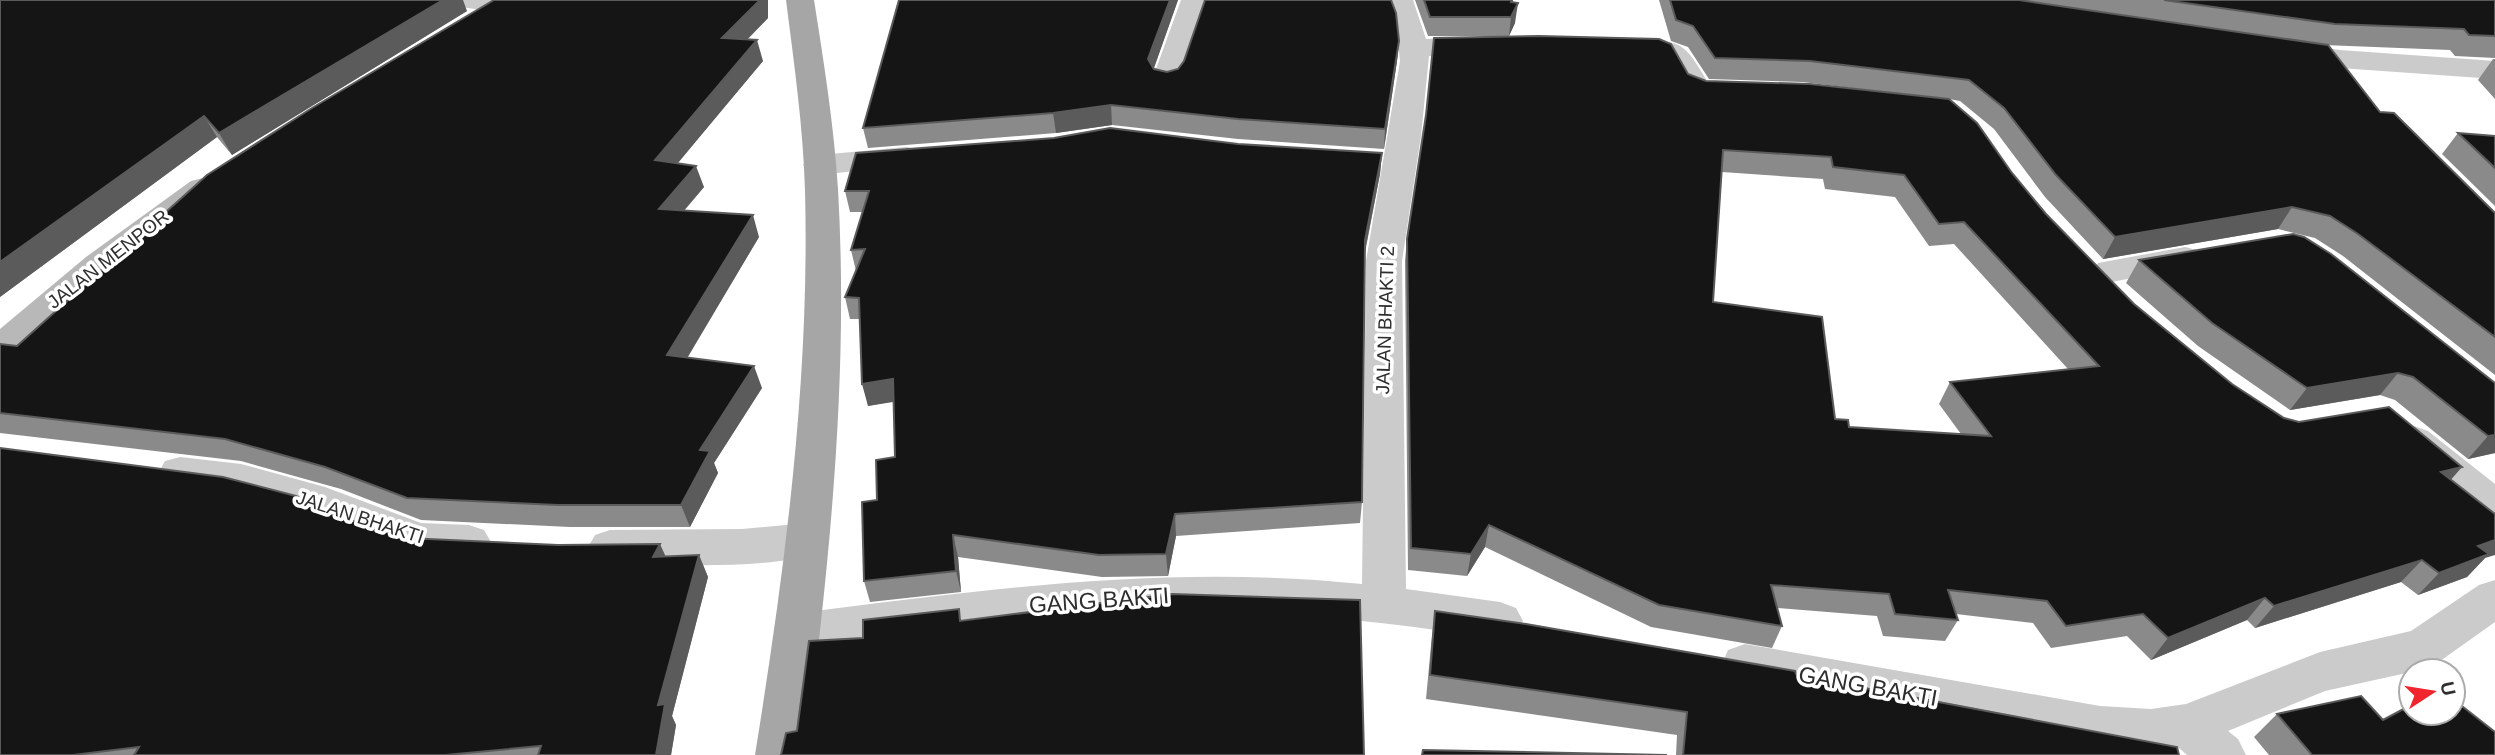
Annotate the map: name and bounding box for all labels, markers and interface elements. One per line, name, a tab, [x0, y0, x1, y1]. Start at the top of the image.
street label: JALAN MENPOR	[43, 205, 173, 313]
street label: JALAN BHAKTI 2	[1372, 245, 1398, 395]
street label: JALAN BHAKTI	[293, 486, 427, 548]
street label: GANG BAKTI	[1028, 582, 1170, 618]
north arrow	[2397, 657, 2467, 727]
street label: GANG BAKTI	[1797, 661, 1939, 711]
text: U	[2436, 680, 2460, 697]

